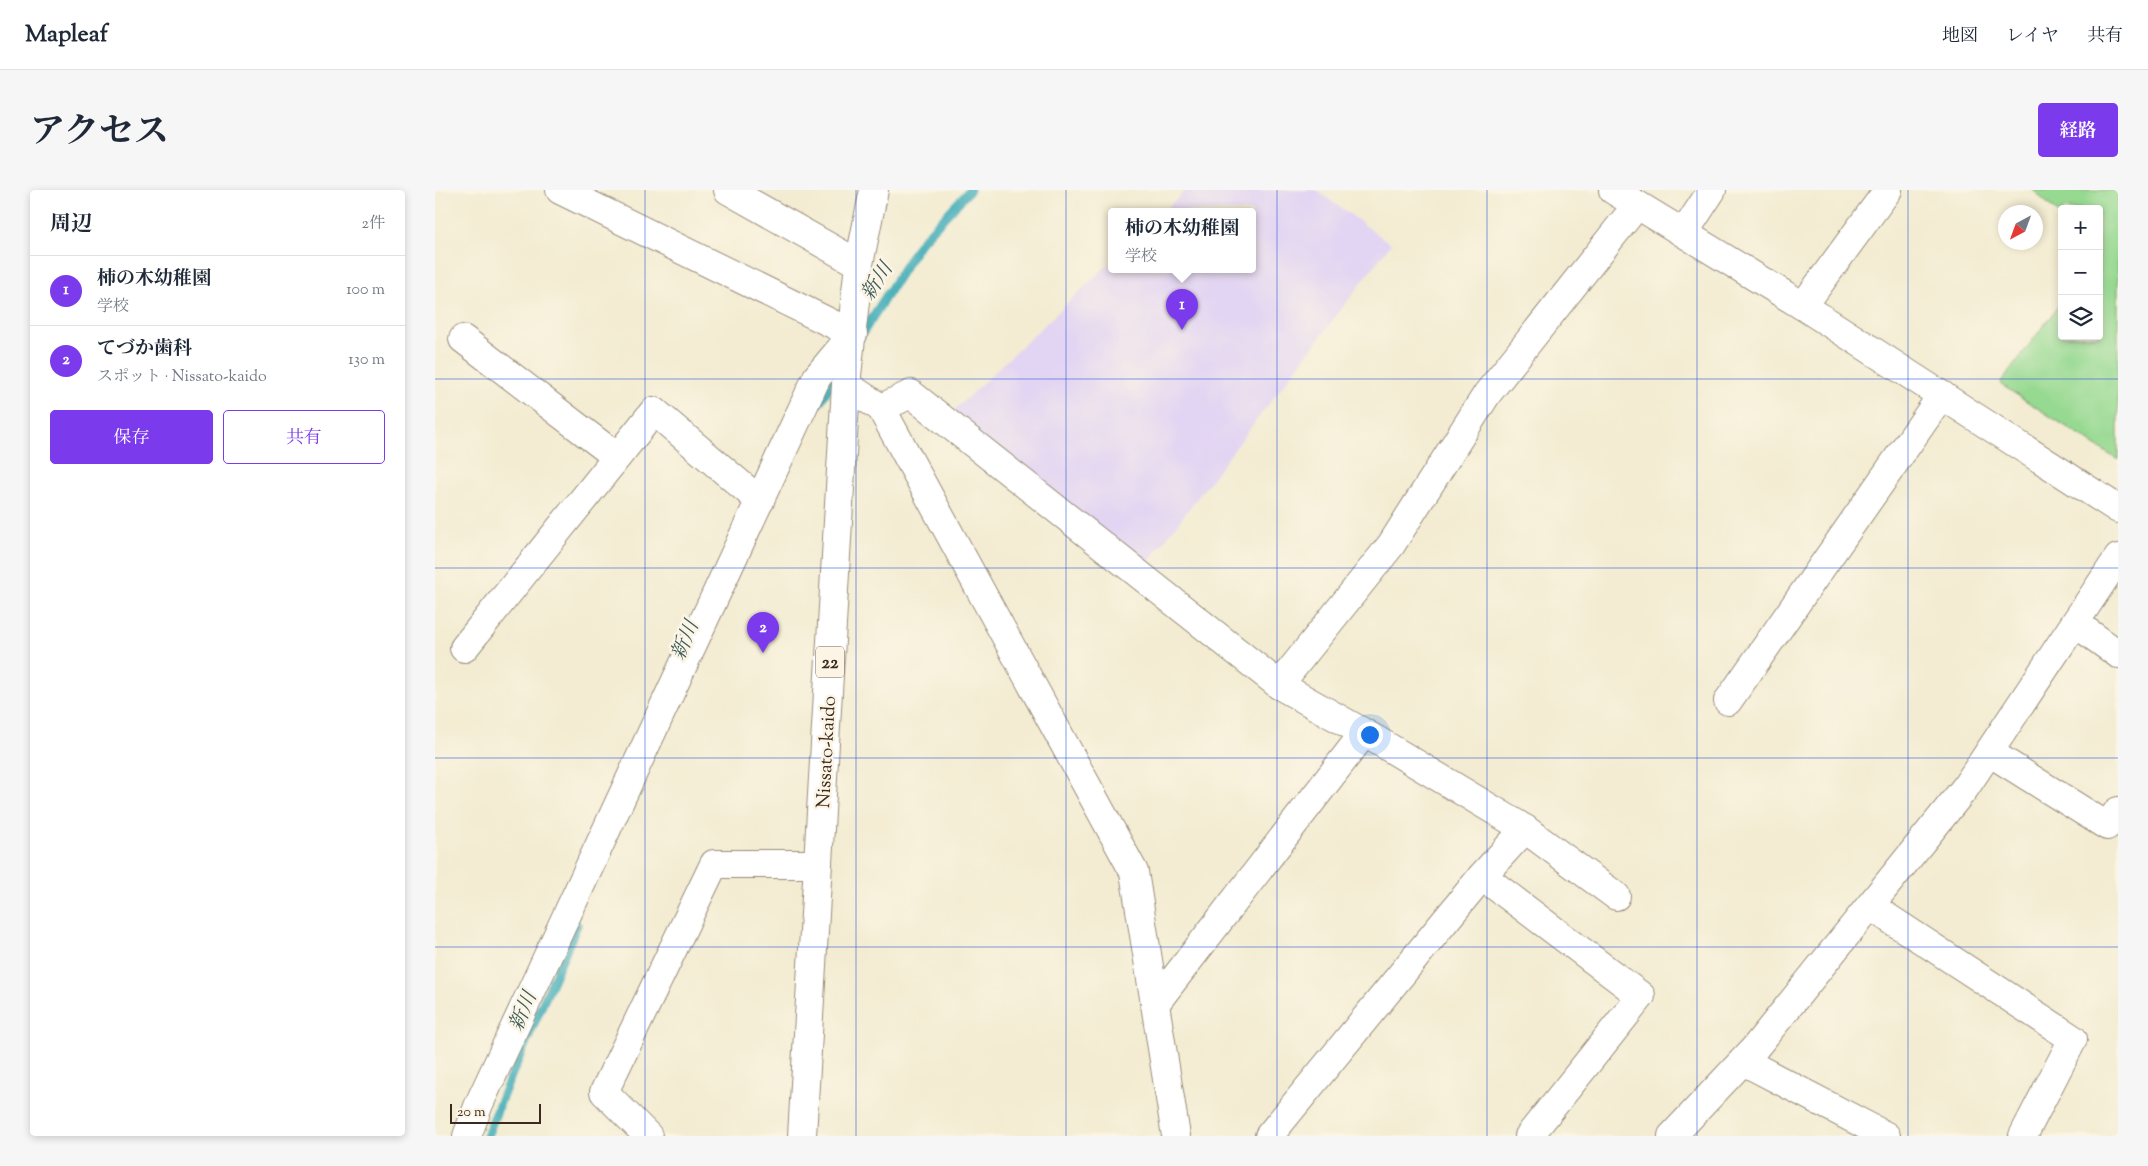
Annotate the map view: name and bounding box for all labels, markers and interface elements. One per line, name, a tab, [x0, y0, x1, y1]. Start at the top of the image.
text: Mapleaf	[25, 18, 108, 52]
text: 地図	[1942, 24, 1978, 50]
text: レイヤ	[2006, 24, 2059, 50]
text: 共有	[2087, 24, 2123, 50]
button: 経路	[2038, 103, 2118, 157]
text: アクセス	[30, 108, 169, 159]
north arrow	[1998, 205, 2043, 250]
map controls	[2058, 205, 2103, 340]
button: +	[2058, 205, 2103, 250]
popup	[1108, 208, 1256, 273]
text: 周辺	[50, 210, 92, 240]
text: 2件	[362, 213, 385, 236]
text: 柿の木幼稚園	[1125, 216, 1239, 243]
text: 学校	[1125, 246, 1157, 269]
button: −	[2058, 250, 2103, 295]
water label: 新川	[855, 256, 902, 307]
text: 柿の木幼稚園	[97, 266, 211, 293]
text: 1	[63, 279, 69, 302]
text: 100 m	[346, 279, 385, 302]
pin: 1	[1166, 289, 1198, 330]
button: layers	[2058, 295, 2103, 340]
text: 学校	[97, 296, 129, 319]
text: てづか歯科	[97, 336, 192, 363]
text: 2	[62, 349, 70, 372]
text: 130 m	[348, 349, 385, 372]
text: スポット · Nissato-kaido	[97, 366, 267, 389]
button: 保存	[50, 410, 213, 464]
button: 共有	[223, 410, 385, 464]
pin: 2	[747, 612, 779, 653]
water label: 新川	[665, 615, 708, 665]
road number: 22	[816, 647, 844, 678]
street label: Nissato-kaido	[811, 695, 844, 809]
your location	[1357, 722, 1383, 748]
water label: 新川	[503, 986, 546, 1036]
scale bar	[450, 1101, 541, 1124]
text: 20 m	[457, 1103, 486, 1123]

